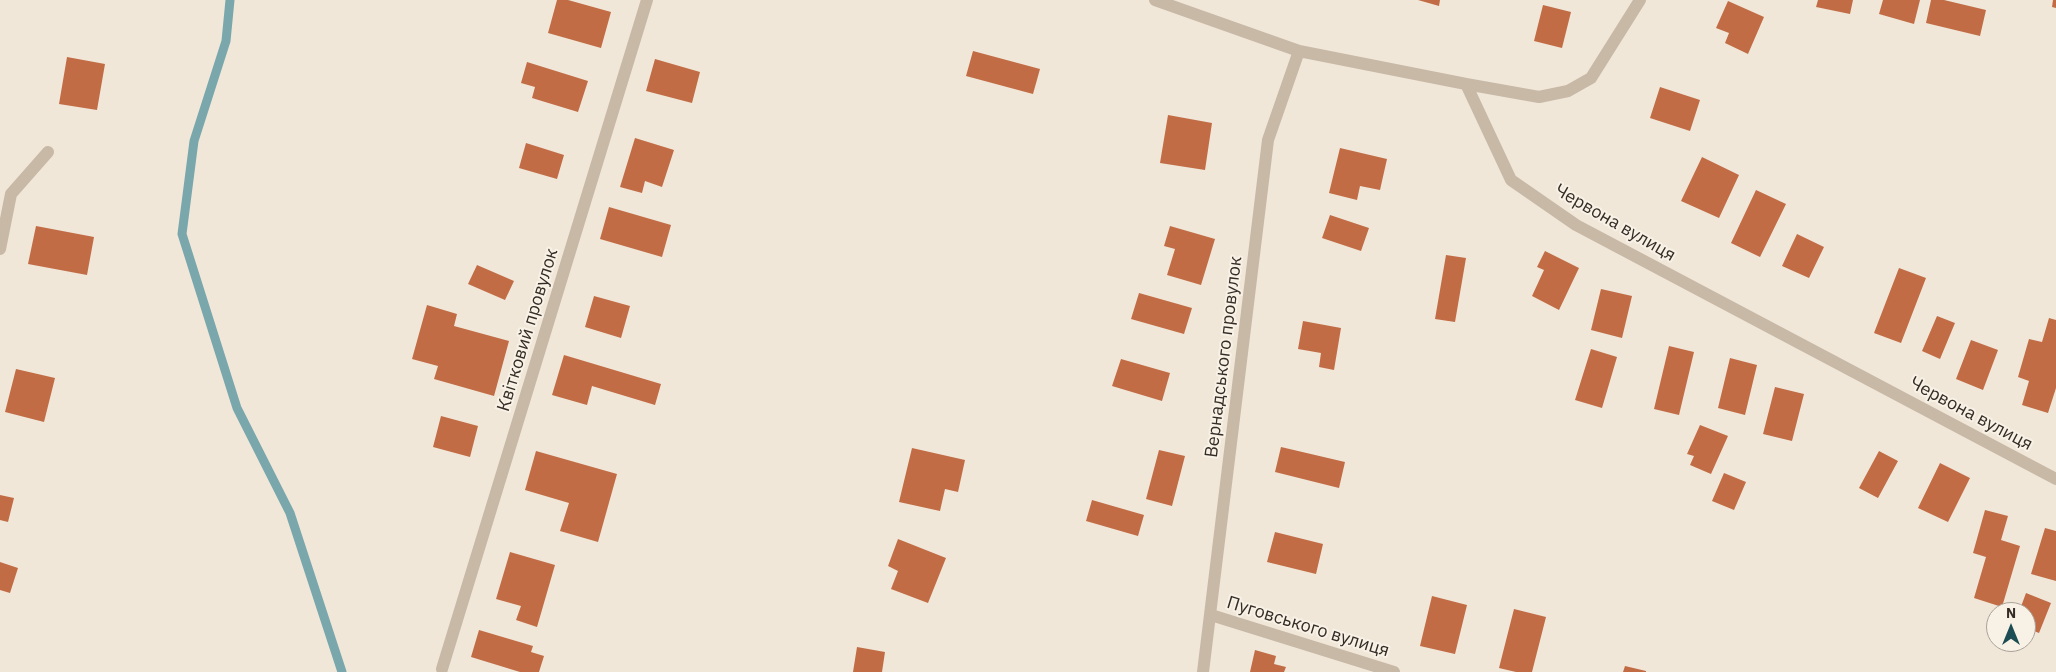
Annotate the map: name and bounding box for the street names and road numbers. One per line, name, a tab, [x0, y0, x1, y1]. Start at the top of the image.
street label: Червона вулиця	[1551, 180, 1679, 266]
street label: Квітковий провулок	[493, 246, 563, 414]
street label: Вернадського провулок	[1201, 255, 1247, 459]
street label: Червона вулиця	[1906, 372, 2036, 456]
street label: Пуговського вулиця	[1224, 592, 1392, 662]

